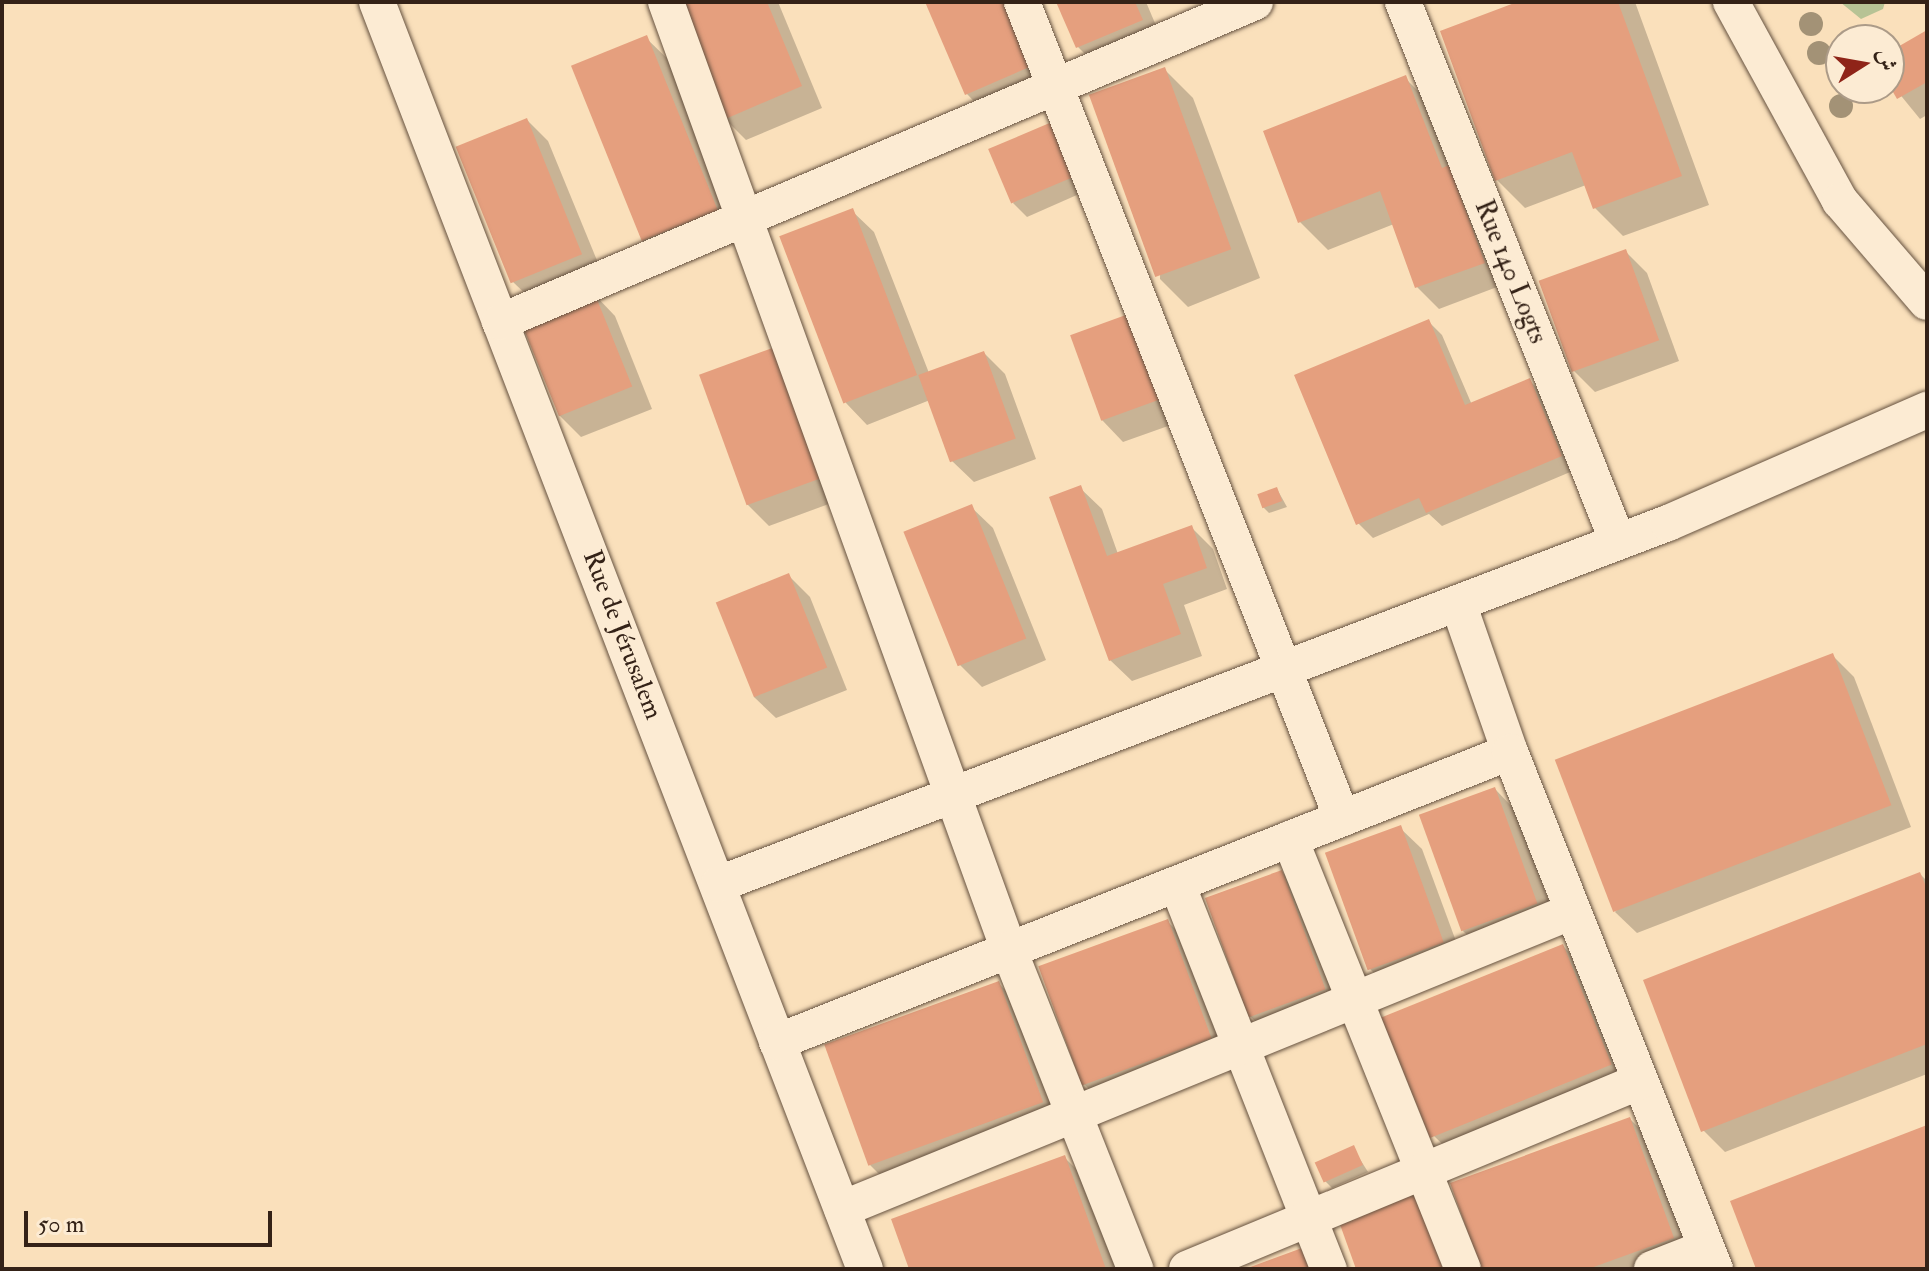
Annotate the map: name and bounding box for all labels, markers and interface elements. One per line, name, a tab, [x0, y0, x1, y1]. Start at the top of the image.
north arrow	[1825, 24, 1905, 104]
text: ش	[1871, 46, 1902, 73]
street label: Rue 140 Logts	[1467, 196, 1553, 348]
street label: Rue de Jérusalem	[575, 546, 669, 724]
scale bar	[28, 1195, 276, 1245]
text: 50 m	[38, 1209, 84, 1240]

